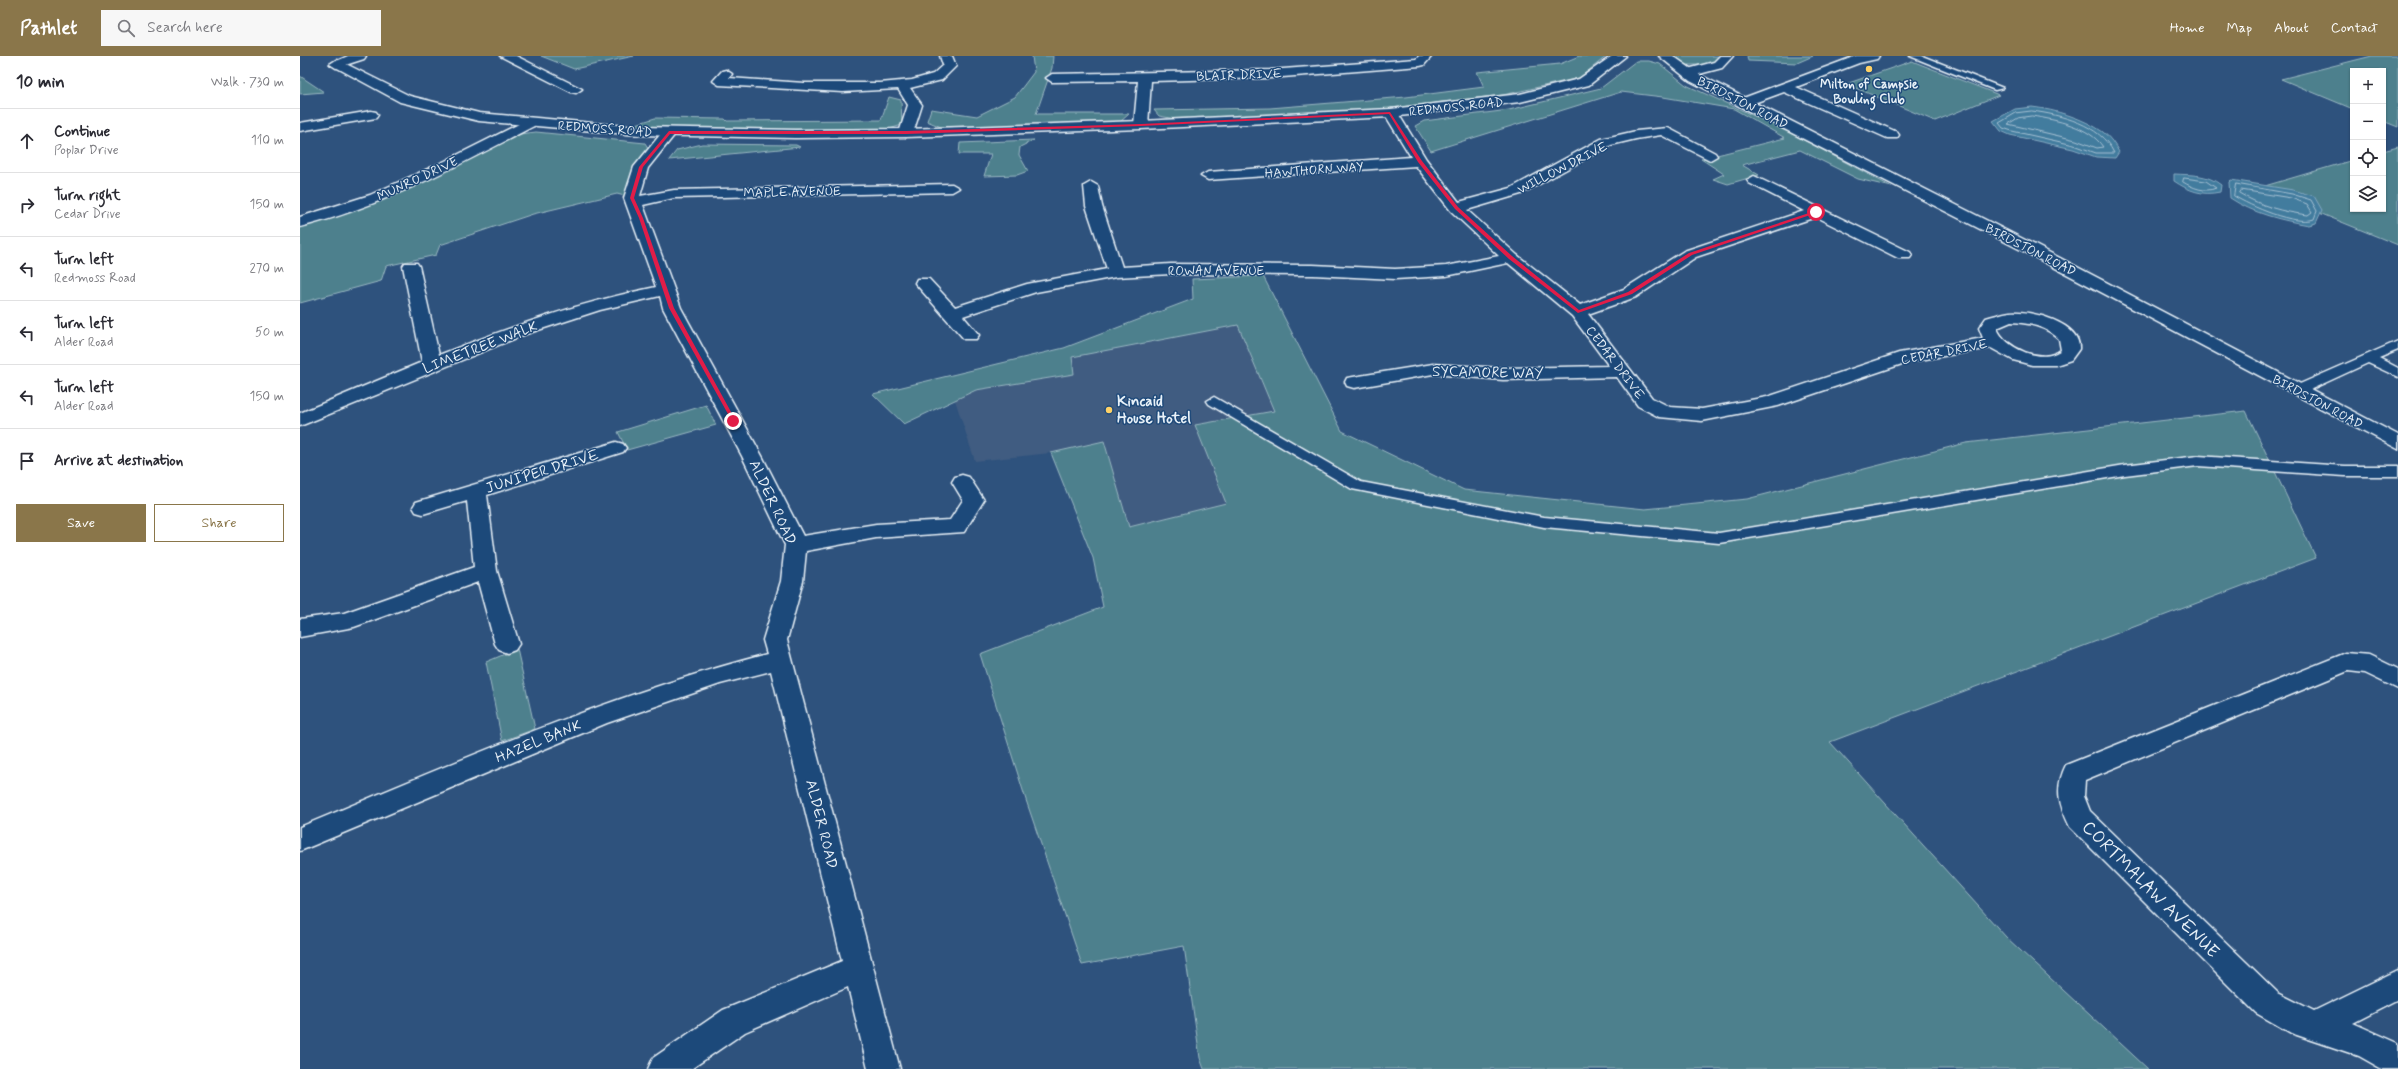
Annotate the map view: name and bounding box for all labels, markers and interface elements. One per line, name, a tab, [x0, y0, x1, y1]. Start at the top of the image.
search box	[101, 10, 381, 46]
text: Pathlet	[20, 16, 77, 41]
icon: search	[115, 17, 137, 39]
text: Search here	[147, 18, 223, 38]
text: Home	[2170, 19, 2204, 37]
text: Map	[2226, 19, 2252, 37]
text: About	[2274, 19, 2309, 37]
text: Contact	[2331, 19, 2378, 37]
marker: Milton of Campsie Bowling Club	[1864, 64, 1874, 74]
street label: BLAIR DRIVE	[1196, 66, 1282, 85]
map controls	[2350, 68, 2386, 212]
button: +	[2350, 68, 2386, 104]
text: 10 min	[16, 71, 65, 93]
street label: BIRDSTON ROAD	[1694, 73, 1791, 134]
text: Walk · 730 m	[211, 74, 284, 91]
place label: Milton of Campsie Bowling Club	[1820, 76, 1918, 111]
street label: REDMOSS ROAD	[1408, 94, 1504, 121]
button: −	[2350, 104, 2386, 140]
street label: REDMOSS ROAD	[557, 118, 653, 141]
text: Continue	[54, 122, 110, 142]
icon: ahead	[16, 130, 38, 152]
text: 110 m	[251, 132, 284, 149]
street label: WILLOW DRIVE	[1515, 138, 1611, 198]
button: locate	[2350, 140, 2386, 176]
text: Poplar Drive	[54, 142, 119, 159]
street label: MUNRO DRIVE	[374, 153, 461, 206]
street label: HAWTHORN WAY	[1264, 159, 1364, 182]
button: layers	[2350, 176, 2386, 212]
street label: MAPLE AVENUE	[743, 183, 841, 202]
text: Turn right	[54, 186, 121, 206]
icon: right	[16, 194, 38, 216]
text: 150 m	[250, 196, 284, 213]
route start	[1807, 203, 1825, 221]
text: Cedar Drive	[54, 206, 121, 223]
street label: BIRDSTON ROAD	[1982, 220, 2079, 281]
text: Turn left	[54, 250, 114, 270]
icon: left	[16, 258, 38, 280]
text: 270 m	[249, 260, 284, 277]
street label: ROWAN AVENUE	[1168, 263, 1265, 280]
text: Redmoss Road	[54, 270, 136, 287]
text: Turn left	[54, 314, 114, 334]
street label: LIMETREE WALK	[420, 317, 541, 379]
icon: left	[16, 322, 38, 344]
street label: CEDAR DRIVE	[1582, 323, 1648, 403]
text: 50 m	[255, 324, 284, 341]
text: Alder Road	[54, 334, 114, 351]
street label: CEDAR DRIVE	[1900, 336, 1989, 369]
street label: SYCAMORE WAY	[1432, 362, 1544, 384]
street label: BIRDSTON ROAD	[2269, 371, 2365, 433]
text: Turn left	[54, 378, 114, 398]
icon: left	[16, 386, 38, 408]
text: 150 m	[250, 388, 284, 405]
place label: Kincaid House Hotel	[1117, 392, 1191, 429]
text: Alder Road	[54, 398, 114, 415]
marker: Kincaid House Hotel	[1104, 405, 1114, 415]
route end	[724, 412, 742, 430]
street label: JUNIPER DRIVE	[483, 445, 602, 499]
icon: arrive	[16, 450, 38, 472]
text: Arrive at destination	[54, 451, 183, 471]
street label: ALDER ROAD	[744, 457, 800, 548]
button: Save	[16, 504, 146, 542]
button: Share	[154, 504, 284, 542]
street label: HAZEL BANK	[492, 716, 585, 768]
street label: ALDER ROAD	[800, 778, 842, 871]
street label: CORTMALAW AVENUE	[2076, 816, 2224, 964]

